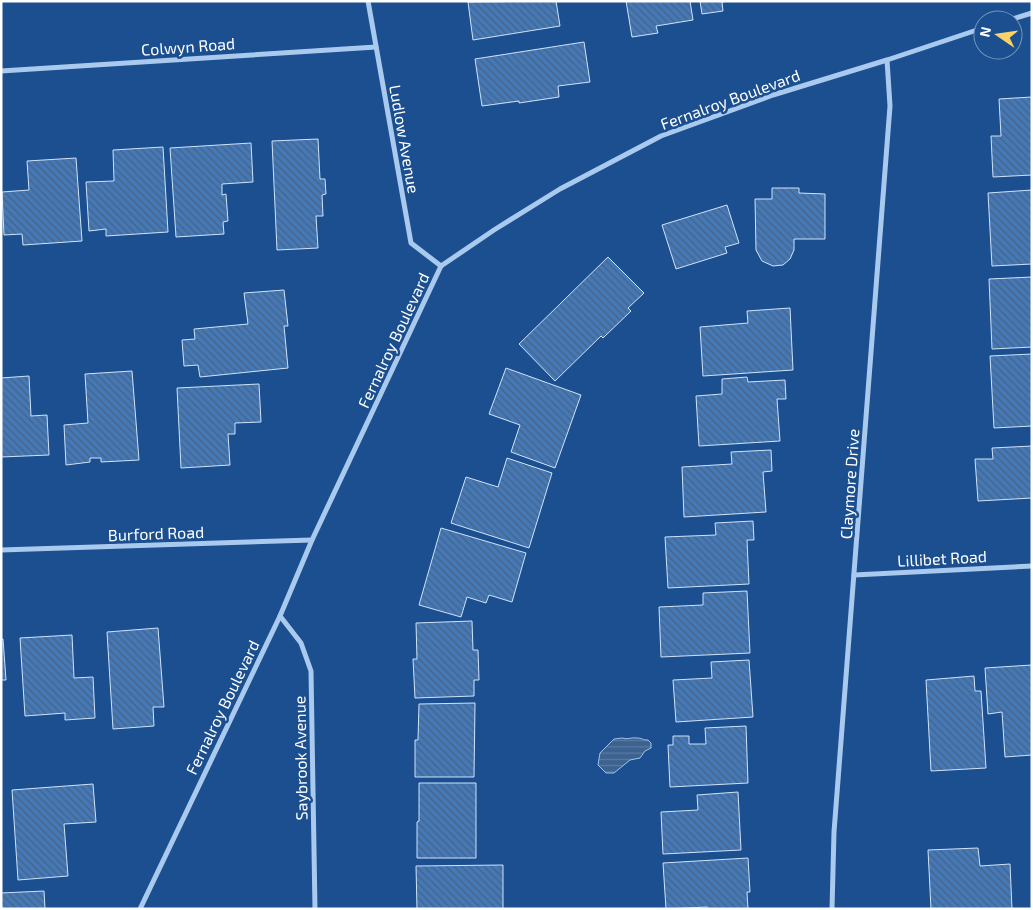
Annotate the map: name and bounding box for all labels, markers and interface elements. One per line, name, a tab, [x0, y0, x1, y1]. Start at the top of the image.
north arrow	[973, 10, 1023, 60]
text: N	[975, 25, 994, 39]
street label: Colwyn Road	[140, 33, 236, 59]
street label: Fernalroy Boulevard	[658, 65, 802, 133]
street label: Ludlow Avenue	[386, 83, 424, 195]
street label: Fernalroy Boulevard	[353, 269, 433, 411]
street label: Claymore Drive	[836, 428, 862, 540]
street label: Burford Road	[108, 522, 204, 544]
street label: Lillibet Road	[897, 546, 987, 570]
street label: Fernalroy Boulevard	[181, 637, 263, 777]
street label: Saybrook Avenue	[289, 696, 311, 820]

